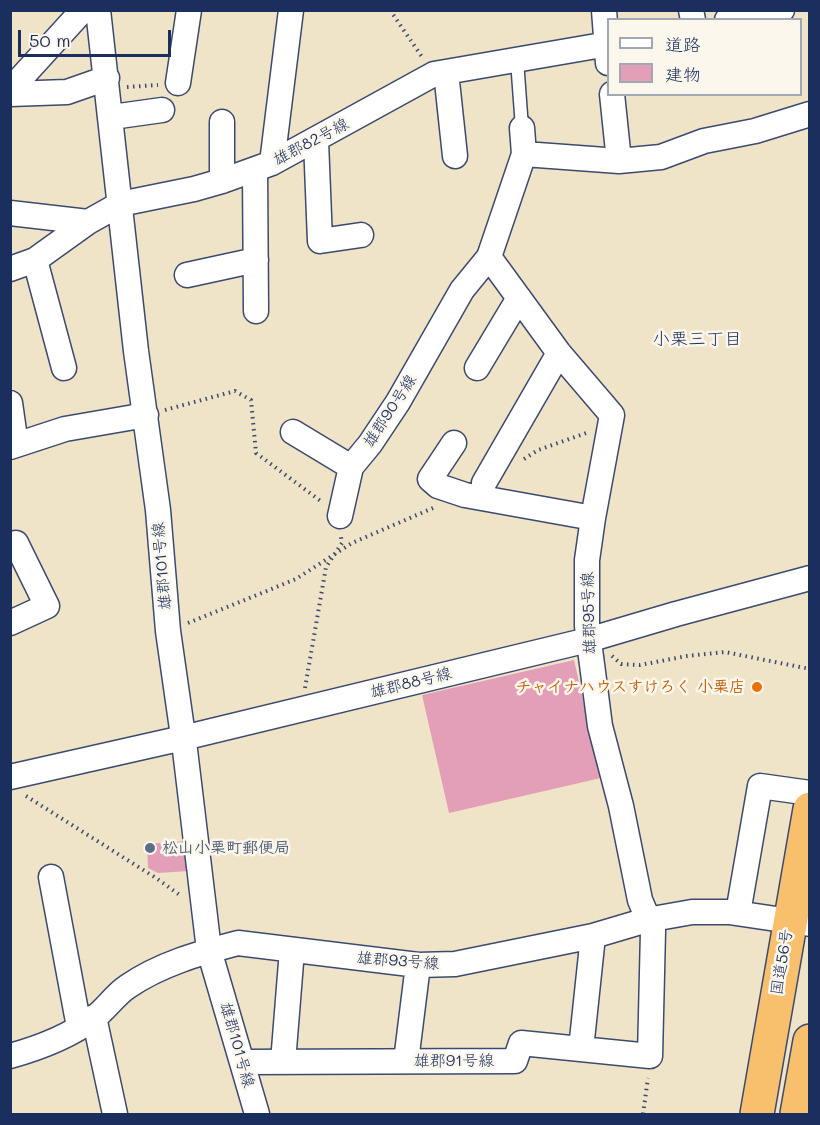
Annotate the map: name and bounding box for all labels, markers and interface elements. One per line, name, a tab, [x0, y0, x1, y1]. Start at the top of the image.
scale bar	[21, 18, 174, 56]
legend	[607, 18, 802, 96]
text: 50 m	[29, 28, 71, 52]
text: 道路	[665, 32, 701, 56]
text: 建物	[665, 62, 701, 86]
street label: 雄郡82号線	[270, 114, 352, 170]
district label: 小栗三丁目	[652, 328, 742, 350]
street label: 雄郡90号線	[359, 371, 421, 451]
street label: 雄郡101号線	[149, 521, 175, 611]
street label: 雄郡95号線	[578, 571, 600, 655]
street label: 雄郡88号線	[368, 664, 454, 702]
place label: チャイナハウスすけろく 小栗店	[515, 677, 745, 697]
marker: チャイナハウスすけろく 小栗店	[750, 680, 764, 694]
place label: 松山小栗町郵便局	[162, 838, 290, 858]
marker: 松山小栗町郵便局	[143, 841, 157, 855]
street label: 国道56号	[767, 927, 797, 997]
street label: 雄郡93号線	[356, 949, 440, 973]
street label: 雄郡101号線	[216, 1000, 258, 1090]
street label: 雄郡91号線	[414, 1051, 494, 1071]

